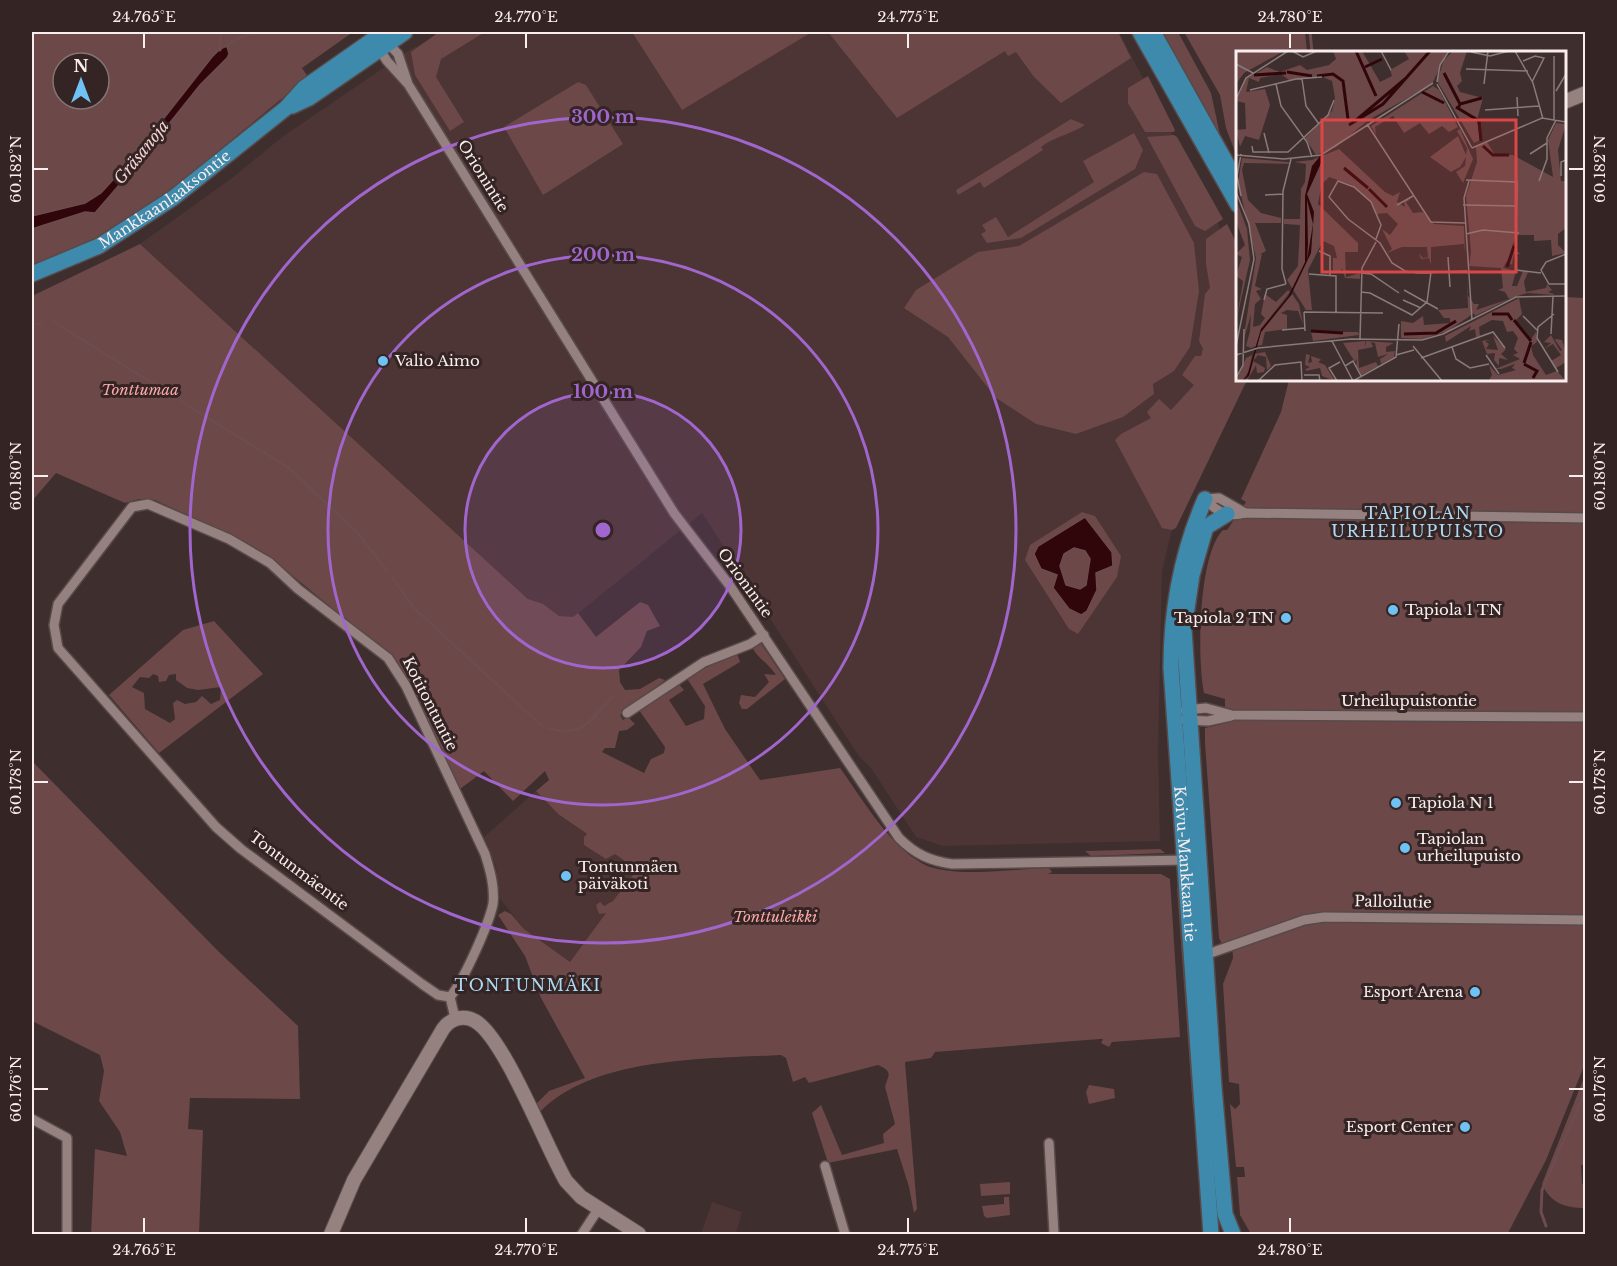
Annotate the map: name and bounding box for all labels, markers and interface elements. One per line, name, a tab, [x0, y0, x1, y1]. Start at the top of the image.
text: 24.765°E	[112, 7, 176, 26]
text: 24.770°E	[494, 7, 558, 26]
text: 24.775°E	[877, 7, 939, 26]
text: 24.780°E	[1257, 7, 1323, 26]
north arrow	[51, 51, 111, 111]
inset map	[1236, 51, 1566, 381]
text: N	[73, 56, 89, 76]
text: 300 m	[571, 106, 635, 128]
water label: Gräsanoja	[109, 116, 173, 188]
text: 60.182°N	[6, 135, 25, 203]
text: 60.182°N	[1590, 135, 1609, 203]
street label: Orionintie	[454, 136, 513, 215]
street label: Mankkaanlaaksontie	[95, 146, 234, 253]
text: 200 m	[571, 244, 635, 266]
place label: Valio Aimo	[394, 351, 480, 370]
marker: Valio Aimo	[376, 354, 390, 368]
park label: Tonttumaa	[101, 380, 179, 399]
text: 100 m	[573, 381, 633, 403]
text: 60.180°N	[6, 441, 25, 511]
text: 60.180°N	[1590, 441, 1609, 511]
district label: TAPIOLAN URHEILUPUISTO	[1331, 503, 1505, 541]
centre of rings	[593, 520, 613, 540]
street label: Orionintie	[714, 544, 777, 621]
place label: Tapiola 1 TN	[1405, 600, 1502, 619]
marker: Tapiola 1 TN	[1386, 603, 1400, 617]
place label: Tapiola 2 TN	[1174, 608, 1274, 627]
marker: Tapiola 2 TN	[1279, 611, 1293, 625]
street label: Kotitontuntie	[399, 654, 462, 754]
street label: Urheilupuistontie	[1341, 691, 1477, 710]
text: 60.178°N	[6, 749, 25, 815]
text: 60.178°N	[1590, 749, 1609, 815]
street label: Koivu-Mankkaan tie	[1170, 785, 1200, 942]
place label: Tapiola N 1	[1408, 793, 1494, 812]
marker: Tapiola N 1	[1389, 796, 1403, 810]
street label: Tontunmäentie	[246, 827, 353, 914]
place label: Tapiolan urheilupuisto	[1417, 829, 1521, 865]
marker: Tapiolan urheilupuisto	[1398, 841, 1412, 855]
place label: Tontunmäen päiväkoti	[578, 857, 678, 893]
marker: Tontunmäen päiväkoti	[559, 869, 573, 883]
street label: Palloilutie	[1354, 891, 1432, 912]
park label: Tonttuleikki	[733, 907, 818, 926]
district label: TONTUNMÄKI	[454, 975, 602, 995]
place label: Esport Arena	[1363, 982, 1464, 1001]
marker: Esport Arena	[1468, 985, 1482, 999]
text: 60.176°N	[6, 1056, 25, 1122]
text: 60.176°N	[1590, 1056, 1609, 1122]
place label: Esport Center	[1346, 1117, 1454, 1136]
marker: Esport Center	[1458, 1120, 1472, 1134]
text: 24.765°E	[112, 1240, 176, 1259]
text: 24.770°E	[494, 1240, 558, 1259]
text: 24.775°E	[877, 1240, 939, 1259]
text: 24.780°E	[1257, 1240, 1323, 1259]

